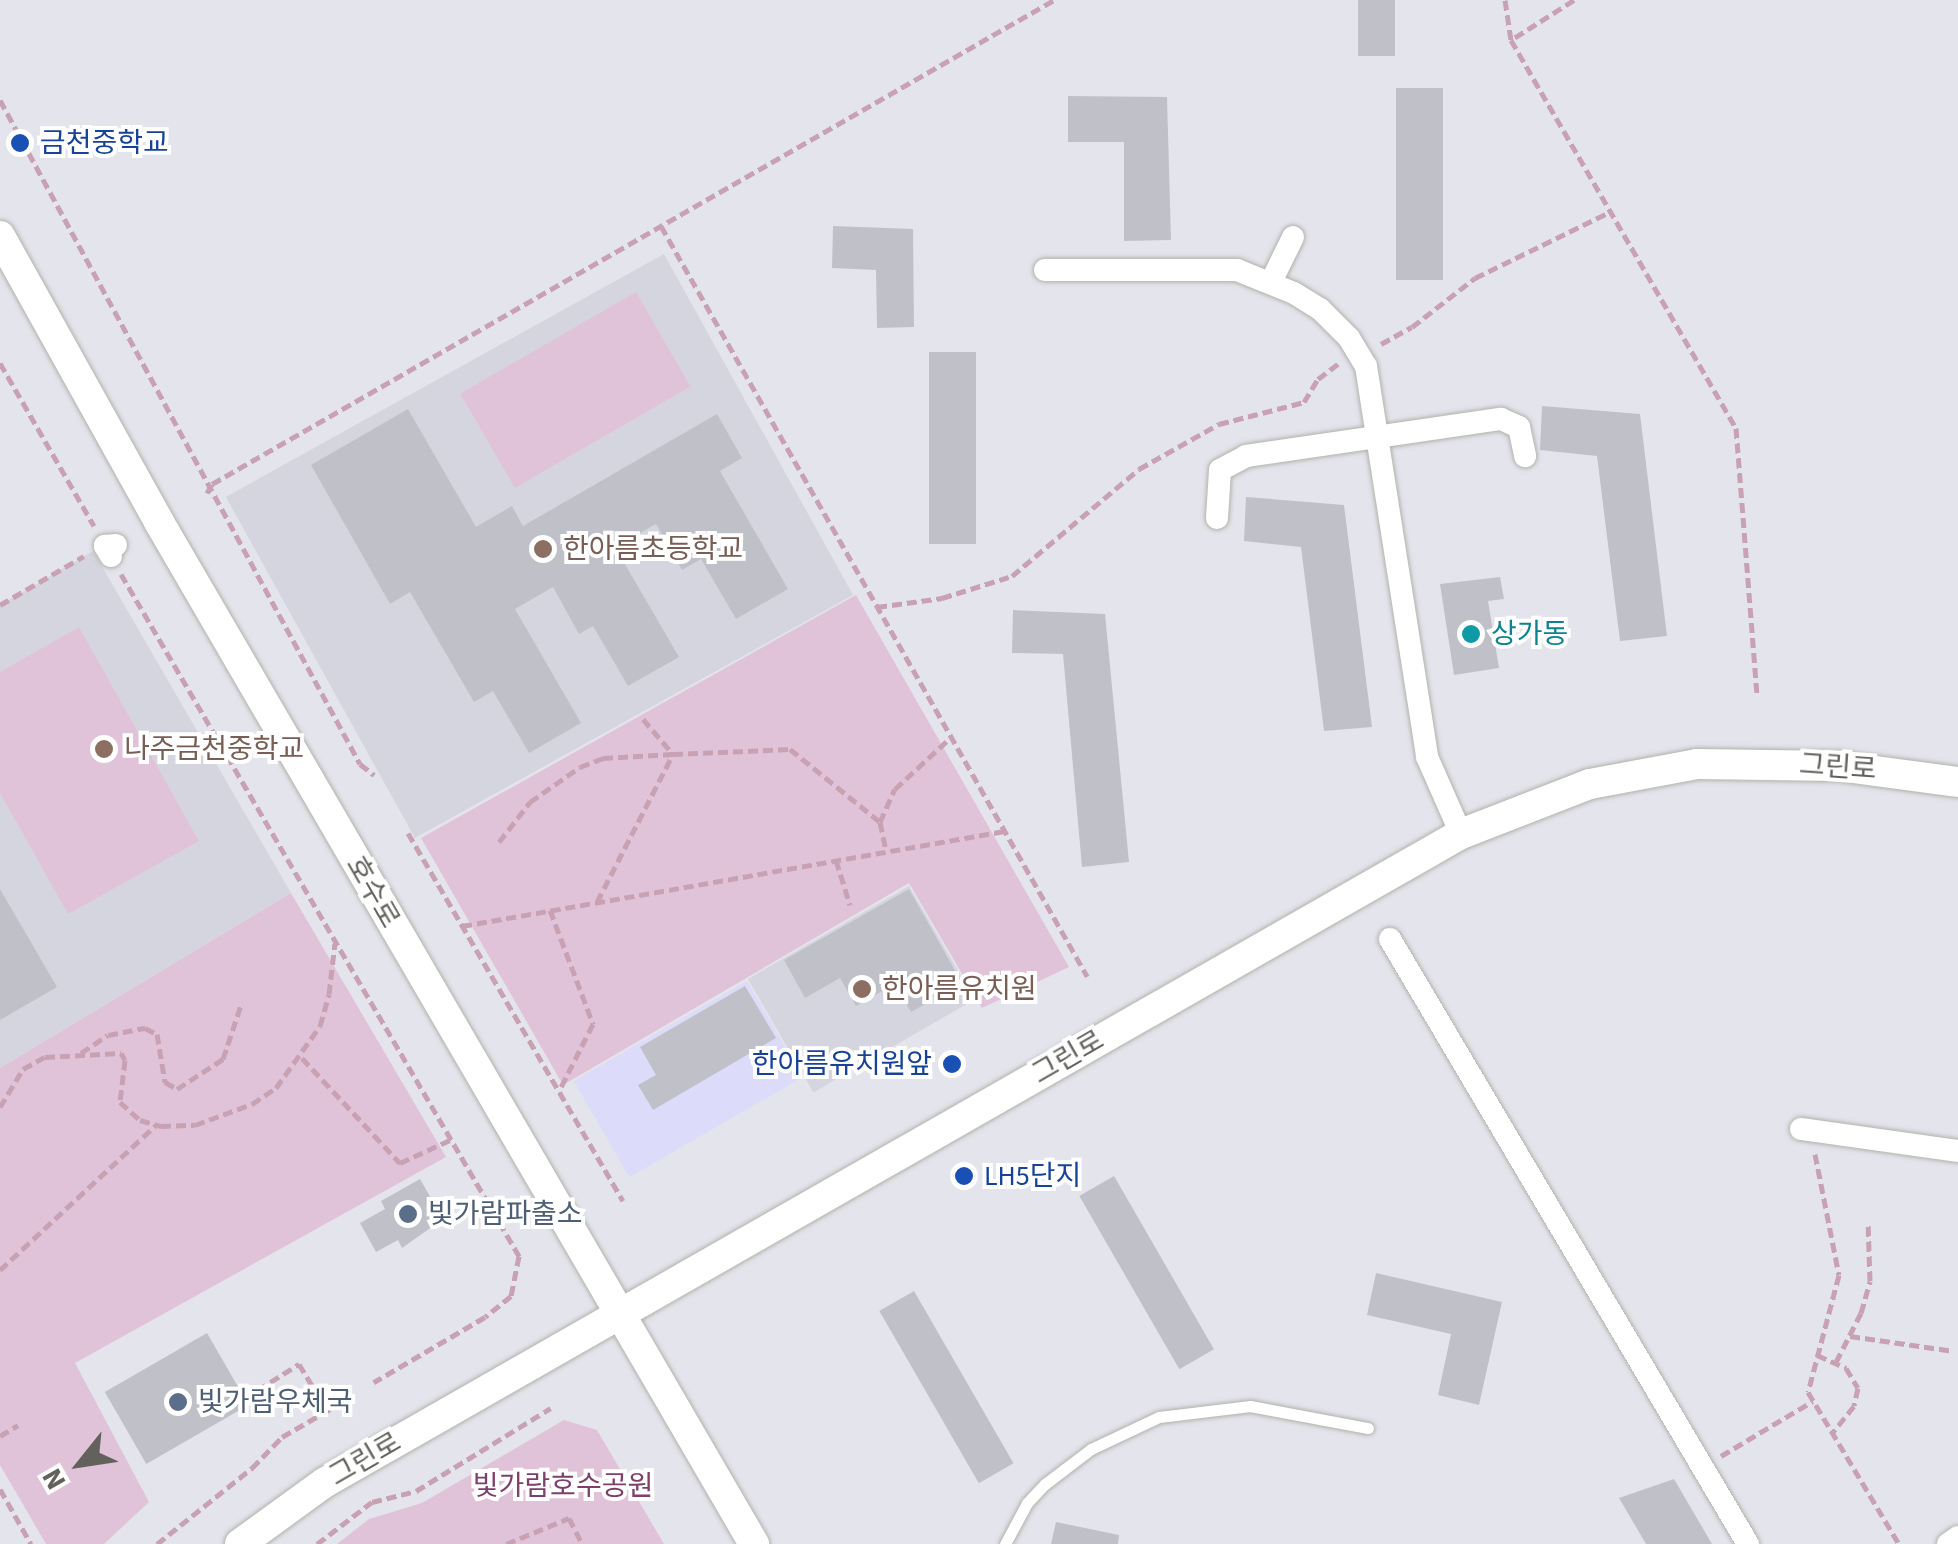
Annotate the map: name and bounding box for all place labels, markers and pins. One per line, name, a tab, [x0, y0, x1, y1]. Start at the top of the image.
place label: 금천중학교	[40, 126, 169, 160]
marker: 금천중학교	[9, 132, 31, 154]
place label: 한아름초등학교	[563, 532, 743, 566]
marker: 한아름초등학교	[532, 538, 554, 560]
place label: 상가동	[1491, 617, 1568, 651]
marker: 상가동	[1460, 623, 1482, 645]
place label: 나주금천중학교	[124, 732, 304, 766]
marker: 나주금천중학교	[93, 738, 115, 760]
place label: 한아름유치원	[882, 972, 1037, 1006]
marker: 한아름유치원	[851, 978, 873, 1000]
place label: 한아름유치원앞	[752, 1047, 932, 1081]
marker: 한아름유치원앞	[941, 1053, 963, 1075]
place label: LH5단지	[984, 1159, 1081, 1193]
marker: LH5단지	[953, 1165, 975, 1187]
place label: 빛가람파출소	[428, 1197, 583, 1231]
marker: 빛가람파출소	[397, 1203, 419, 1225]
place label: 빛가람우체국	[198, 1385, 353, 1419]
marker: 빛가람우체국	[167, 1391, 189, 1413]

